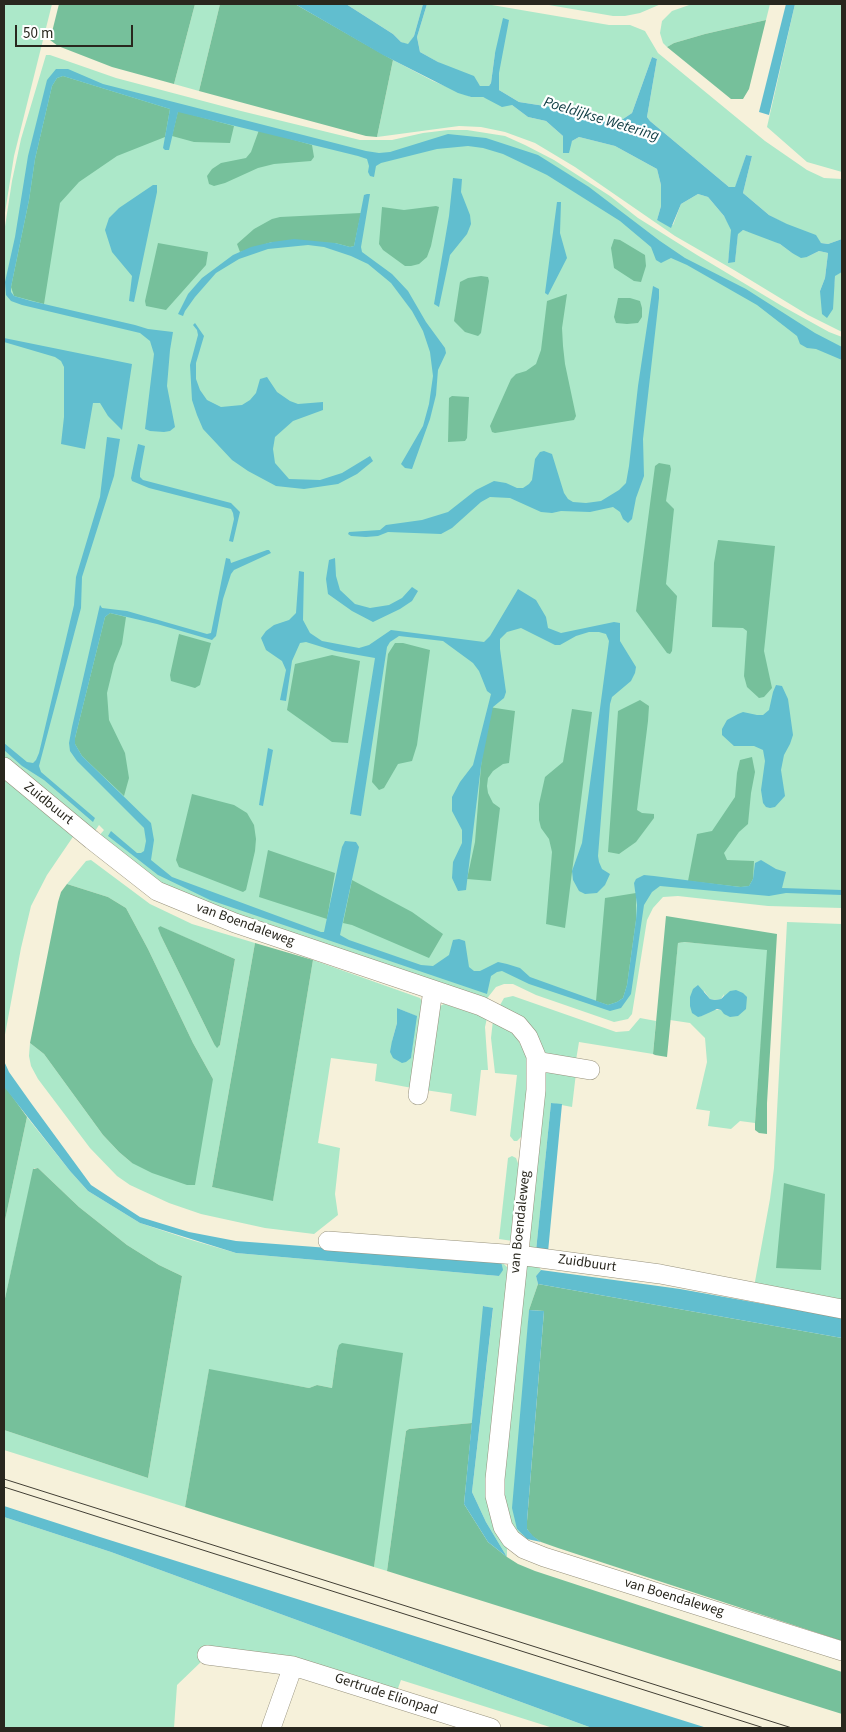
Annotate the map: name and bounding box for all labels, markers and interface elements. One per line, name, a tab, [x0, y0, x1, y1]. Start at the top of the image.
scale bar	[18, 15, 135, 47]
text: 50 m	[23, 23, 53, 44]
water label: Poeldijkse Wetering	[541, 94, 661, 146]
street label: Zuidbuurt	[20, 779, 76, 829]
street label: van Boendaleweg	[194, 899, 296, 951]
street label: van Boendaleweg	[507, 1170, 535, 1274]
street label: Zuidbuurt	[557, 1252, 617, 1276]
street label: van Boendaleweg	[622, 1575, 726, 1621]
street label: Gertrude Elionpad	[332, 1670, 440, 1720]

